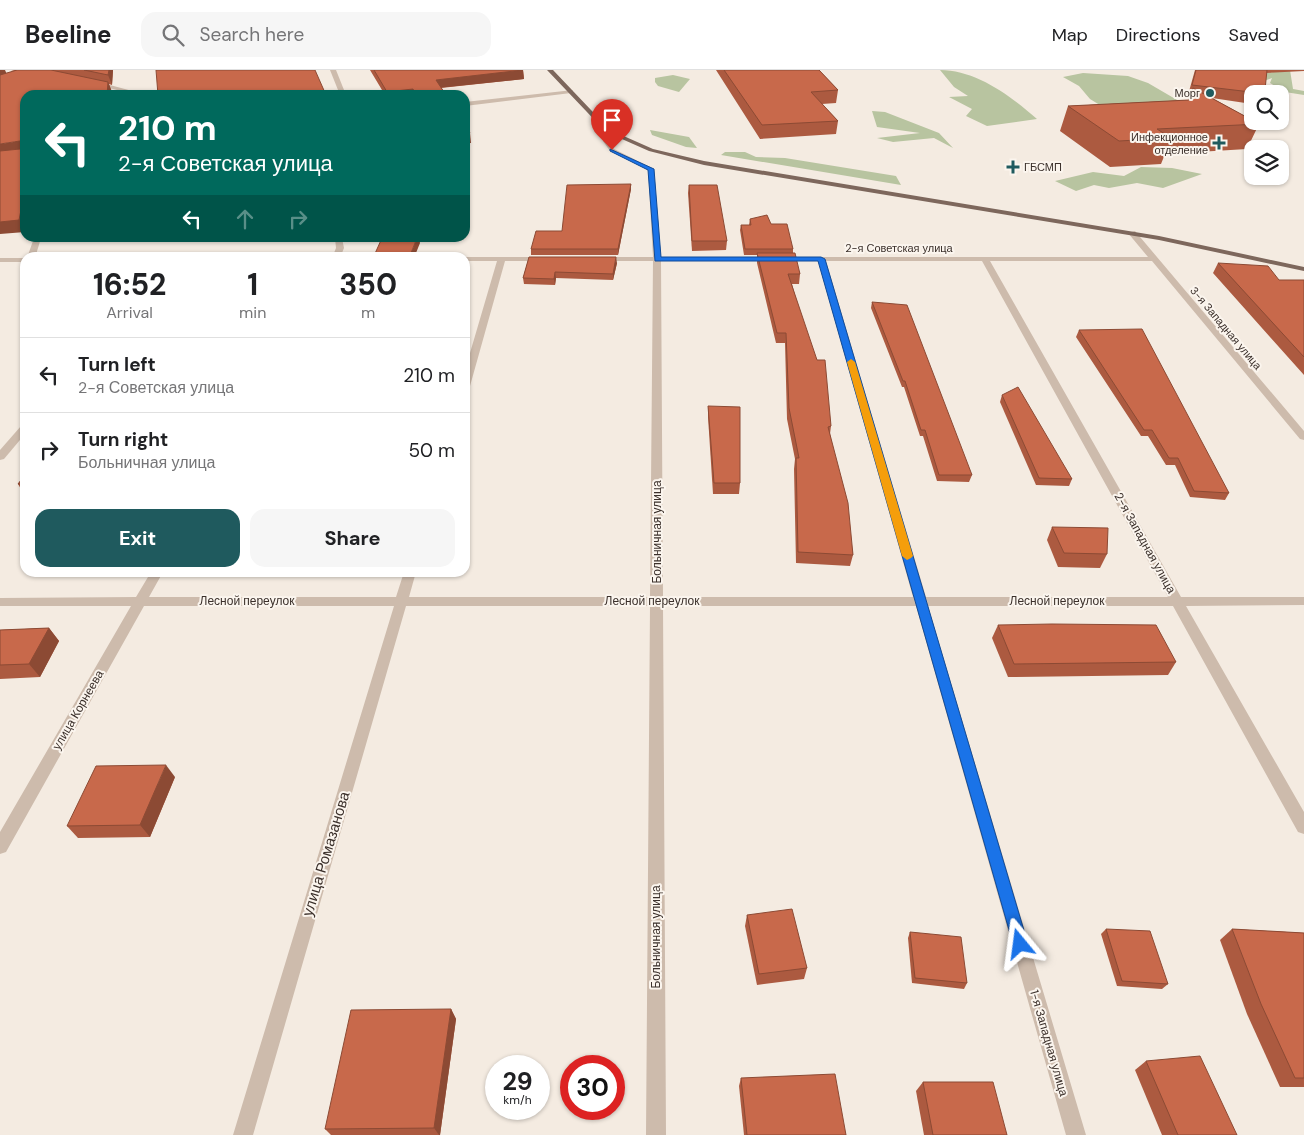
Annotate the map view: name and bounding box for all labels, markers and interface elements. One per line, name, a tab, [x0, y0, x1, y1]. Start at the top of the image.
search box	[141, 12, 491, 57]
text: Beeline	[25, 19, 111, 50]
icon: search	[159, 21, 187, 49]
text: Search here	[199, 22, 304, 47]
text: Map	[1052, 23, 1088, 47]
text: Directions	[1116, 23, 1201, 47]
text: Saved	[1229, 23, 1279, 47]
map controls	[1244, 85, 1289, 185]
button: search	[1244, 85, 1289, 130]
place label: Морг	[1174, 86, 1200, 100]
marker: Морг	[1204, 87, 1216, 99]
pin	[591, 99, 633, 150]
text: 210 m	[118, 105, 217, 151]
icon: arrive	[598, 106, 626, 134]
icon: left	[35, 110, 100, 175]
place label: Инфекционное отделение	[1131, 130, 1208, 157]
marker: Инфекционное отделение	[1212, 136, 1226, 150]
button: layers	[1244, 140, 1289, 185]
text: 2-я Советская улица	[118, 149, 333, 178]
marker: ГБСМП	[1006, 160, 1020, 174]
place label: ГБСМП	[1024, 160, 1062, 174]
icon: left	[178, 205, 206, 233]
icon: ahead	[231, 205, 259, 233]
icon: right	[284, 205, 312, 233]
street label: 2-я Советская улица	[845, 241, 954, 255]
text: 16:52	[93, 265, 166, 304]
text: 1	[247, 265, 258, 304]
text: 350	[339, 265, 397, 304]
street label: 3-я Западная улица	[1187, 284, 1265, 373]
text: Arrival	[106, 302, 153, 323]
text: min	[239, 302, 266, 323]
text: m	[361, 302, 375, 323]
text: Turn left	[78, 352, 156, 377]
icon: left	[35, 361, 63, 389]
text: 210 m	[403, 363, 455, 388]
text: 2-я Советская улица	[78, 377, 234, 398]
text: Turn right	[78, 427, 168, 452]
icon: right	[35, 436, 63, 464]
text: 50 m	[408, 438, 455, 463]
text: Больничная улица	[78, 452, 215, 473]
street label: Больничная улица	[649, 480, 665, 584]
street label: 2-я Западная улица	[1111, 490, 1180, 597]
button: Exit	[35, 509, 240, 567]
button: Share	[250, 509, 455, 567]
street label: Лесной переулок	[200, 593, 295, 609]
street label: Лесной переулок	[605, 593, 700, 609]
street label: Лесной переулок	[1010, 593, 1105, 609]
street label: улица Корнеева	[49, 667, 107, 753]
street label: улица Ромазанова	[298, 789, 355, 919]
street label: Больничная улица	[648, 885, 664, 989]
position arrow	[993, 917, 1045, 969]
street label: 1-я Западная улица	[1026, 988, 1072, 1098]
speed limit sign: 30	[560, 1055, 625, 1120]
text: 29	[502, 1065, 533, 1098]
text: km/h	[503, 1092, 532, 1108]

